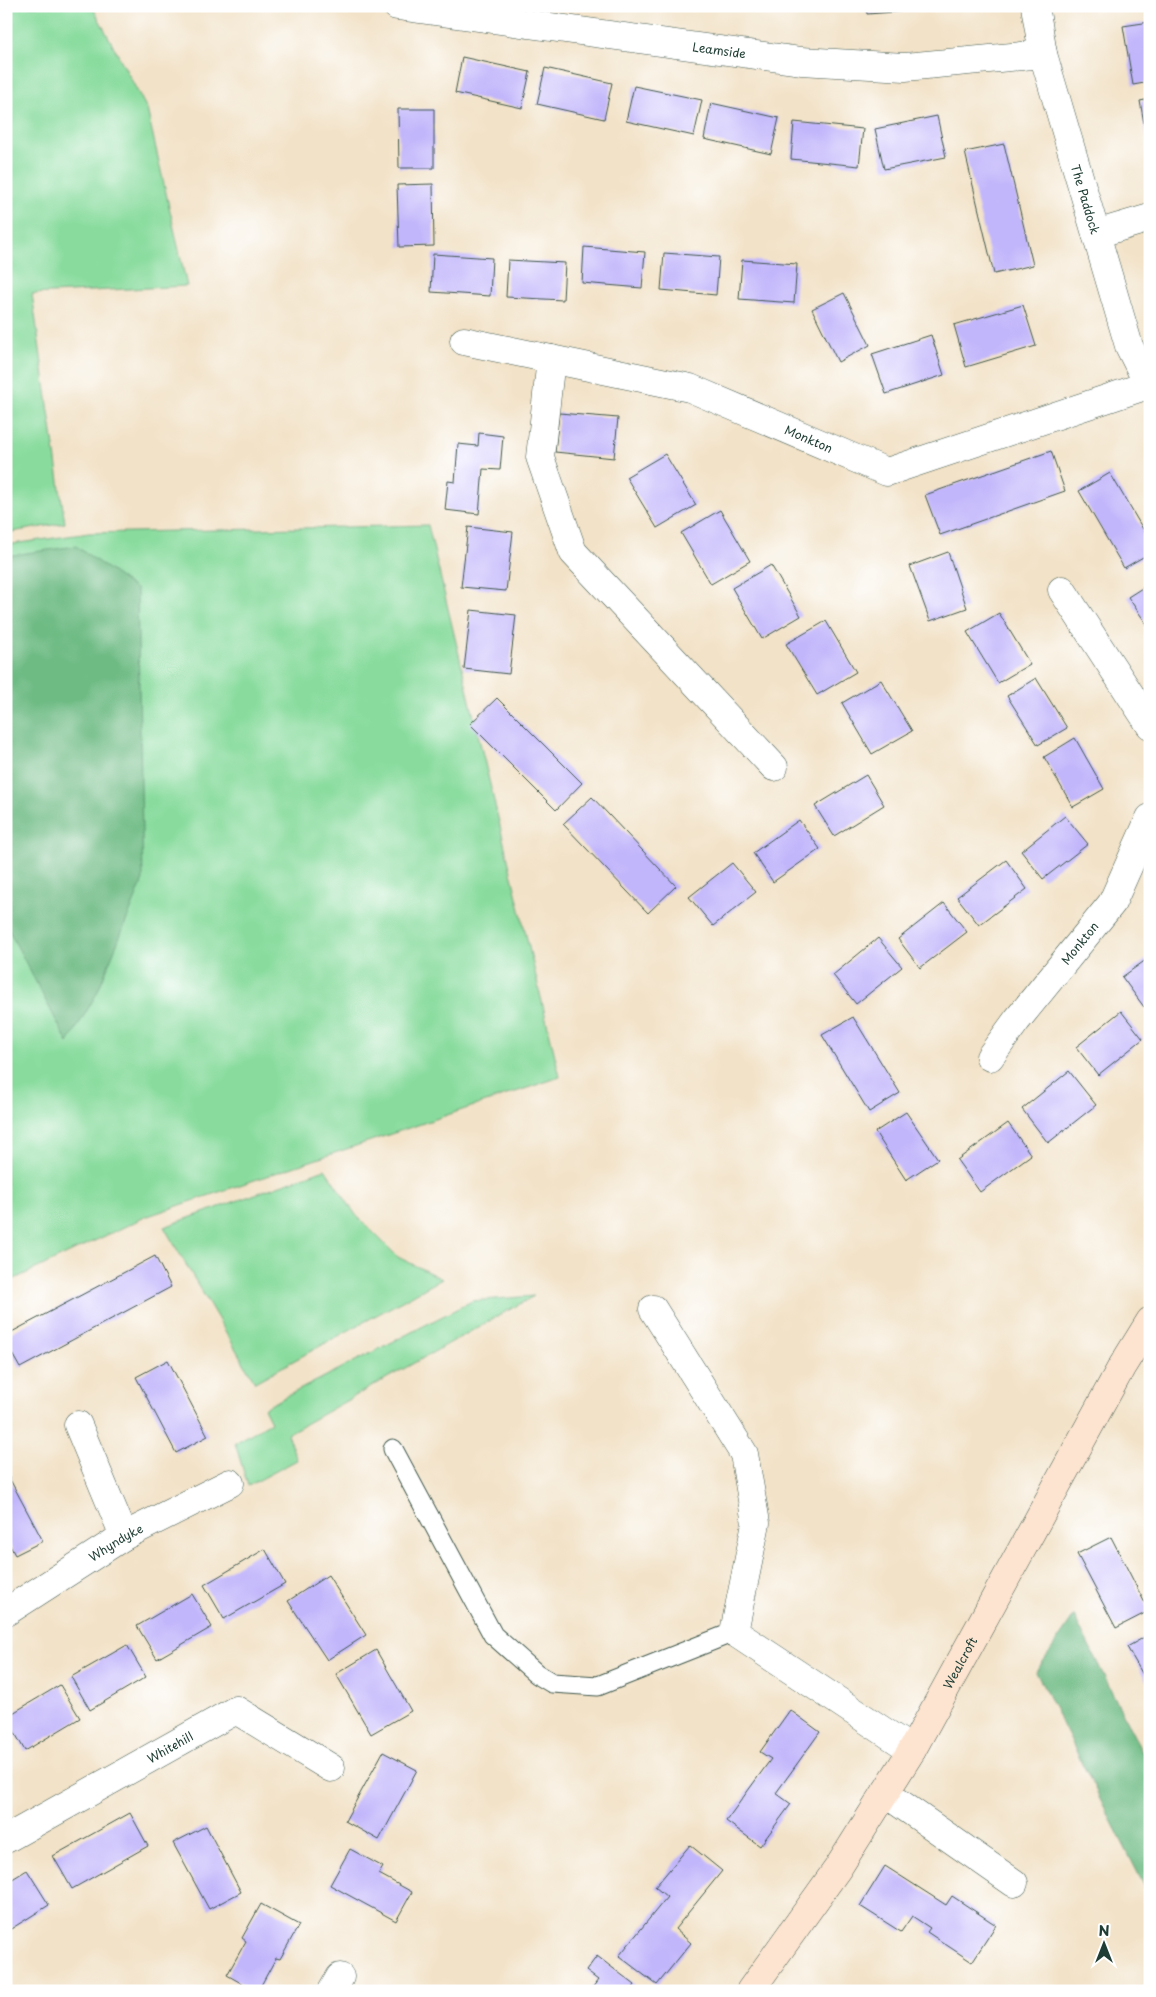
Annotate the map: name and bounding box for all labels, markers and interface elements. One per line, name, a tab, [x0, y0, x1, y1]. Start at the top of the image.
street label: Leamside	[691, 37, 747, 62]
street label: The Paddock	[1067, 162, 1105, 236]
street label: Monkton	[782, 420, 836, 457]
street label: Monkton	[1057, 918, 1103, 968]
street label: Whyndyke	[85, 1519, 146, 1566]
street label: Wealcroft	[938, 1633, 981, 1692]
street label: Whitehill	[144, 1727, 196, 1767]
north arrow	[1078, 1920, 1128, 1970]
text: N	[1098, 1920, 1110, 1941]

